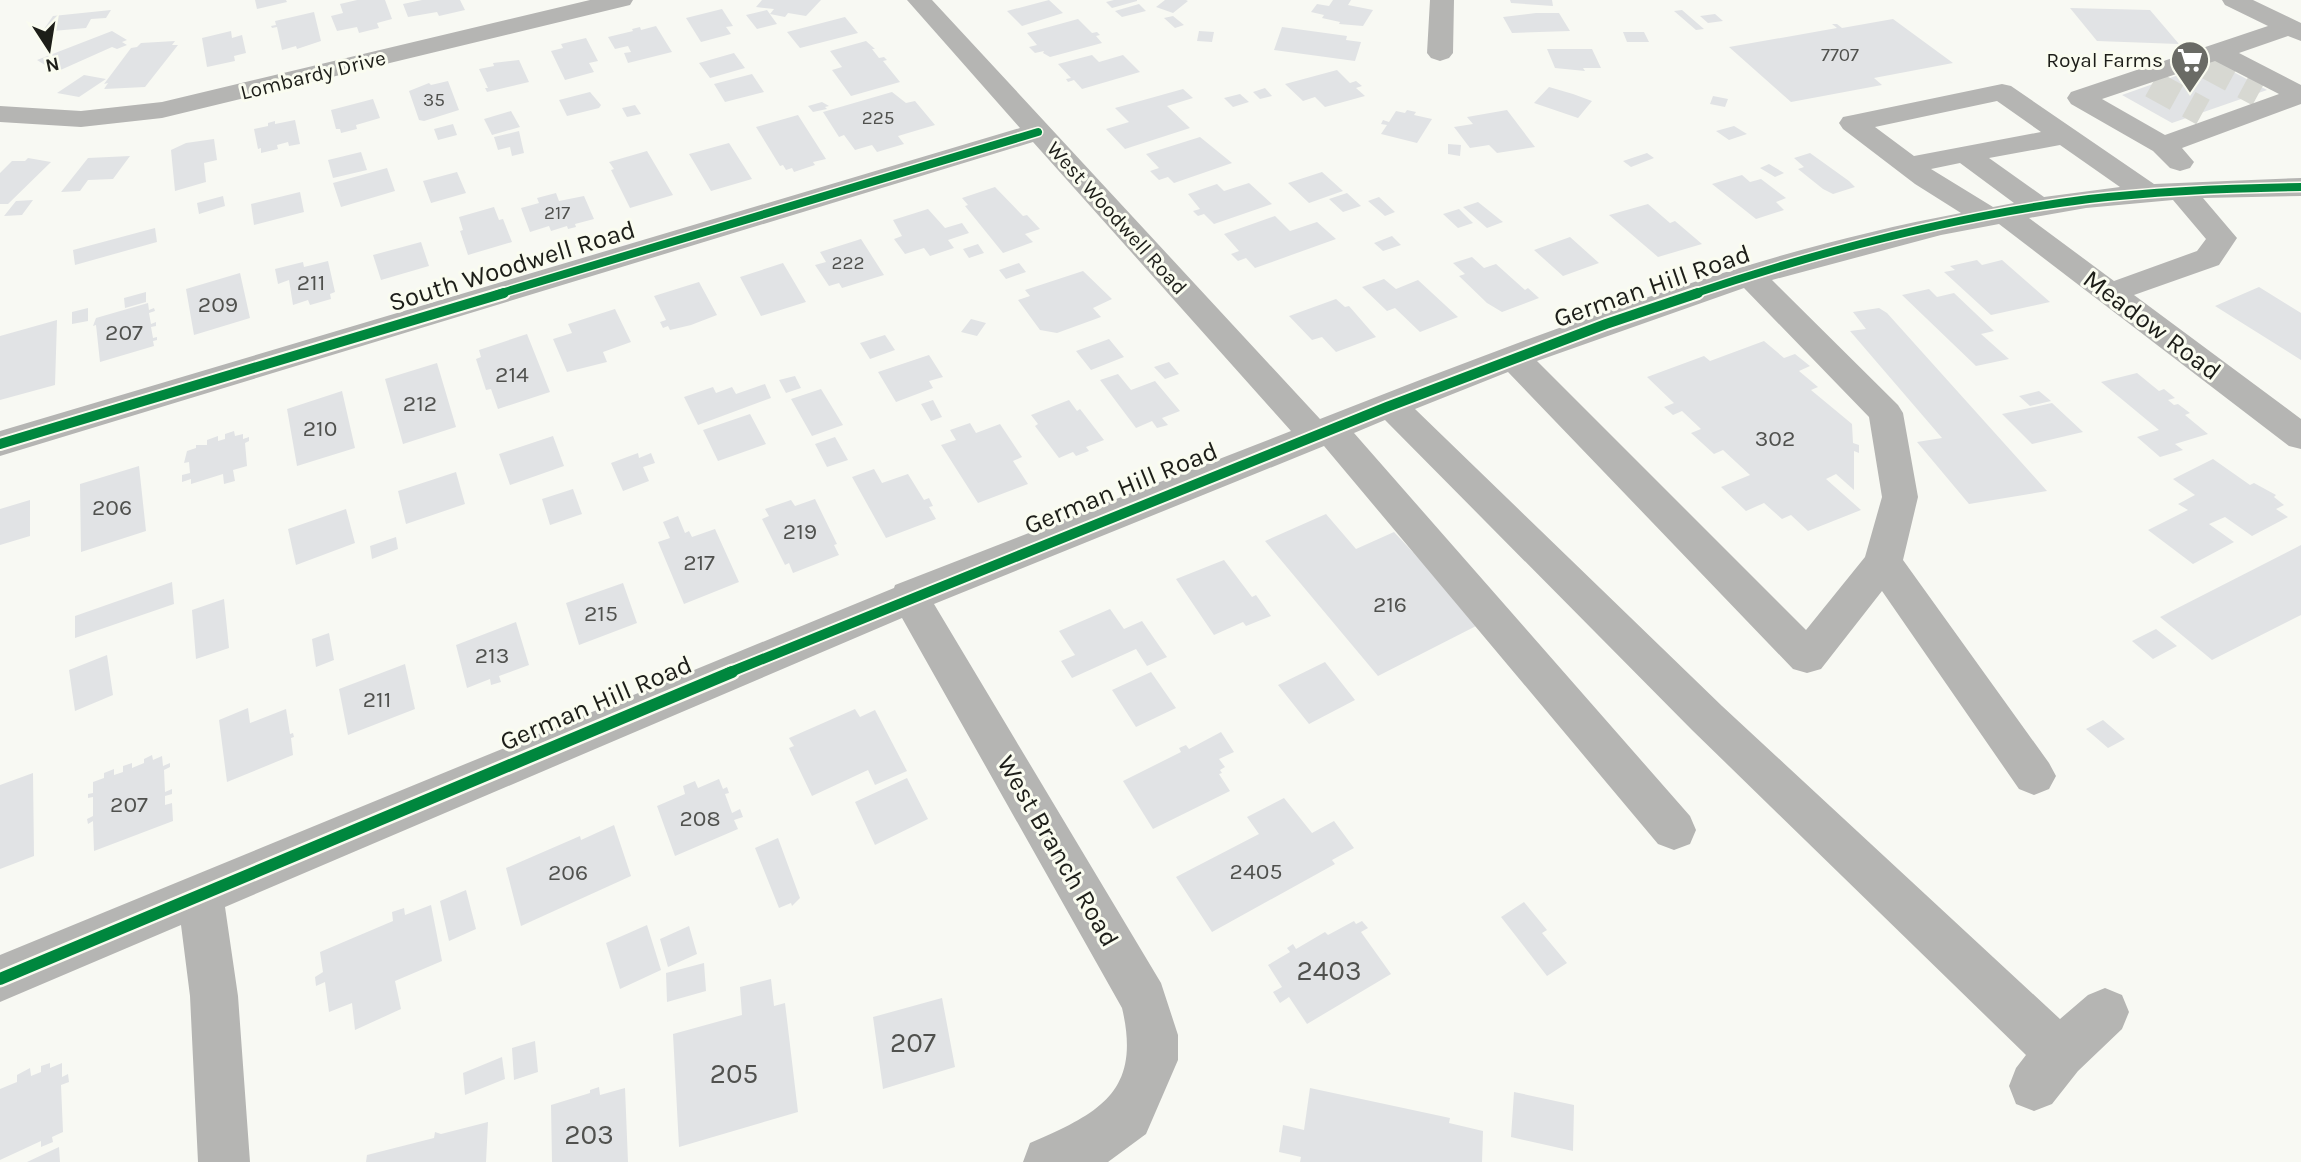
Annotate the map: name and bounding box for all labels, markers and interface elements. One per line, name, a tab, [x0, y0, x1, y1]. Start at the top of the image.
north arrow	[14, 14, 84, 84]
supermarket icon: Royal Farms	[2169, 39, 2211, 94]
house number: 7707	[1821, 44, 1859, 66]
street label: Lombardy Drive	[238, 45, 388, 105]
place label: Royal Farms	[2046, 48, 2163, 72]
text: N	[43, 52, 61, 77]
house number: 35	[423, 89, 445, 111]
house number: 225	[862, 107, 894, 129]
street label: West Woodwell Road	[1042, 137, 1192, 299]
house number: 217	[544, 202, 570, 224]
street label: South Woodwell Road	[385, 214, 639, 318]
street label: German Hill Road	[1550, 238, 1754, 334]
house number: 222	[831, 252, 865, 274]
street label: Meadow Road	[2077, 263, 2227, 387]
house number: 211	[297, 269, 325, 296]
house number: 209	[198, 291, 238, 318]
house number: 207	[105, 319, 143, 346]
house number: 214	[495, 361, 529, 388]
house number: 212	[403, 390, 437, 417]
house number: 210	[303, 415, 337, 442]
house number: 302	[1755, 425, 1795, 452]
street label: German Hill Road	[1020, 435, 1222, 541]
house number: 206	[92, 494, 132, 521]
house number: 219	[783, 518, 817, 545]
house number: 217	[683, 549, 715, 576]
house number: 216	[1373, 591, 1407, 618]
house number: 215	[584, 600, 618, 627]
house number: 213	[475, 642, 509, 669]
street label: German Hill Road	[495, 649, 697, 757]
house number: 211	[363, 686, 391, 713]
street label: West Branch Road	[991, 750, 1125, 952]
house number: 207	[110, 791, 148, 818]
house number: 208	[679, 805, 721, 832]
house number: 2405	[1230, 858, 1282, 885]
house number: 206	[548, 859, 588, 886]
house number: 2403	[1296, 954, 1362, 987]
house number: 207	[890, 1026, 936, 1059]
house number: 205	[710, 1057, 758, 1090]
house number: 203	[564, 1118, 614, 1151]

